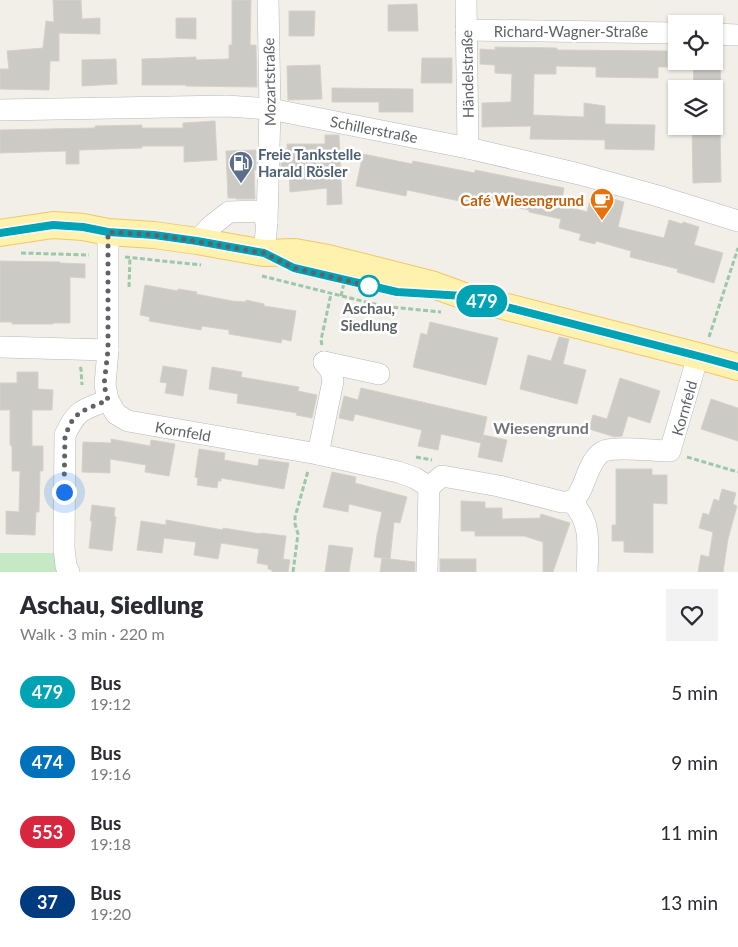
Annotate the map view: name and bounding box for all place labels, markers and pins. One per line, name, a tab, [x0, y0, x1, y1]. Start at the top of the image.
place label: Freie Tankstelle Harald Rösler	[258, 145, 361, 180]
fuel station icon: Freie Tankstelle Harald Rösler	[228, 150, 254, 184]
cafe icon: Café Wiesengrund	[589, 187, 615, 221]
place label: Café Wiesengrund	[460, 191, 584, 209]
marker: Aschau, Siedlung	[358, 275, 380, 297]
place label: Aschau, Siedlung	[340, 299, 398, 334]

